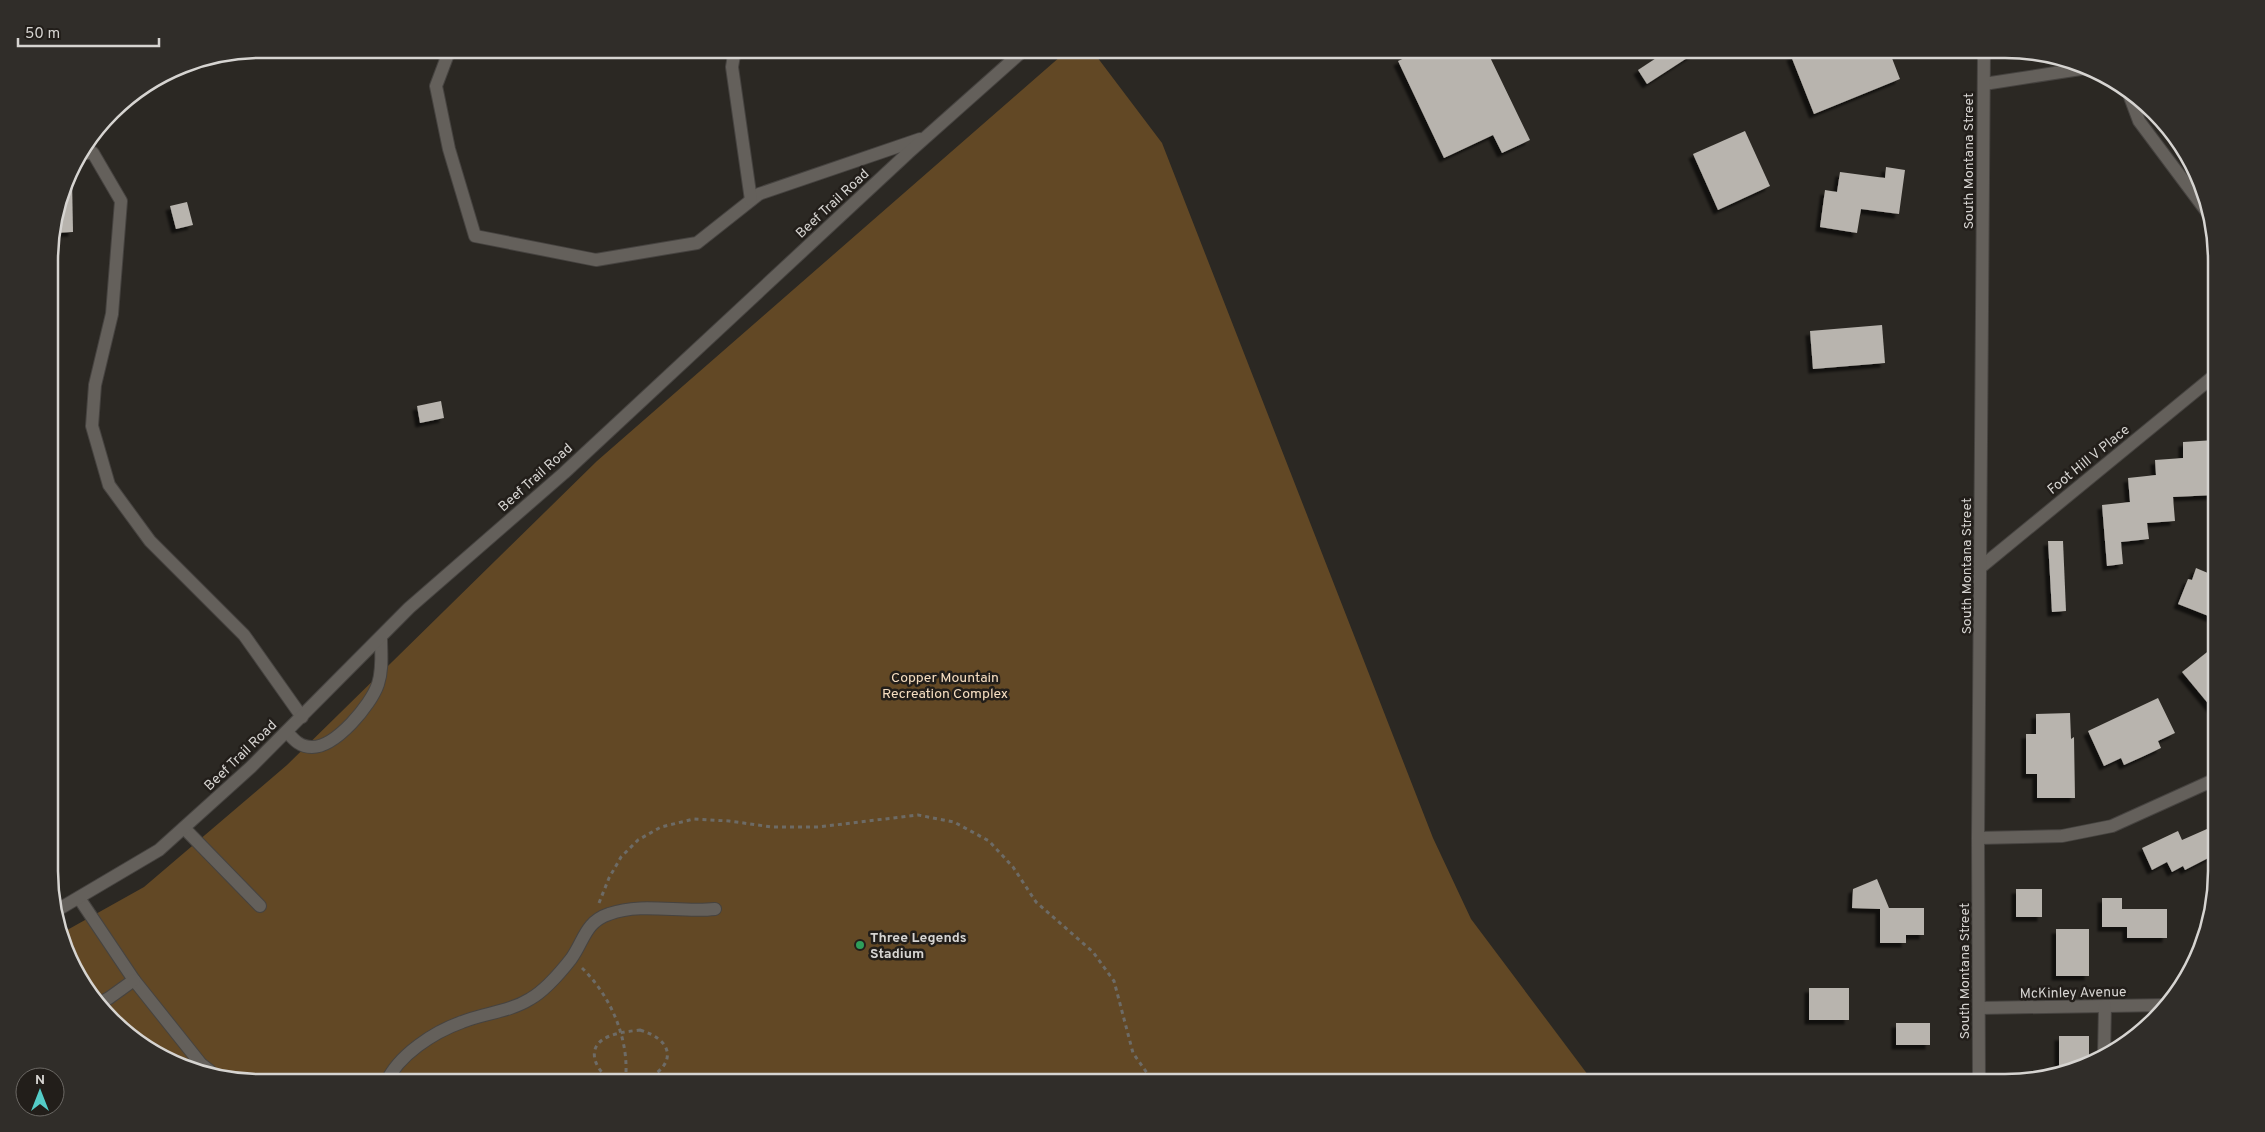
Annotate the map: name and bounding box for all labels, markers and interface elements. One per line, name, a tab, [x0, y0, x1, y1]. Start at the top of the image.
scale bar	[18, 15, 159, 47]
text: 50 m	[25, 25, 60, 44]
street label: South Montana Street	[1961, 93, 1978, 229]
street label: Beef Trail Road	[793, 166, 873, 242]
street label: Foot Hill V Place	[2044, 422, 2134, 499]
street label: Beef Trail Road	[495, 440, 577, 516]
street label: South Montana Street	[1959, 498, 1976, 634]
park label: Copper Mountain Recreation Complex	[882, 670, 1008, 703]
street label: Beef Trail Road	[201, 717, 281, 795]
street label: South Montana Street	[1957, 903, 1974, 1039]
place label: Three Legends Stadium	[870, 930, 967, 963]
marker: Three Legends Stadium	[854, 939, 866, 951]
street label: McKinley Avenue	[2019, 984, 2127, 1003]
north arrow	[15, 1067, 65, 1117]
text: N	[35, 1072, 45, 1089]

